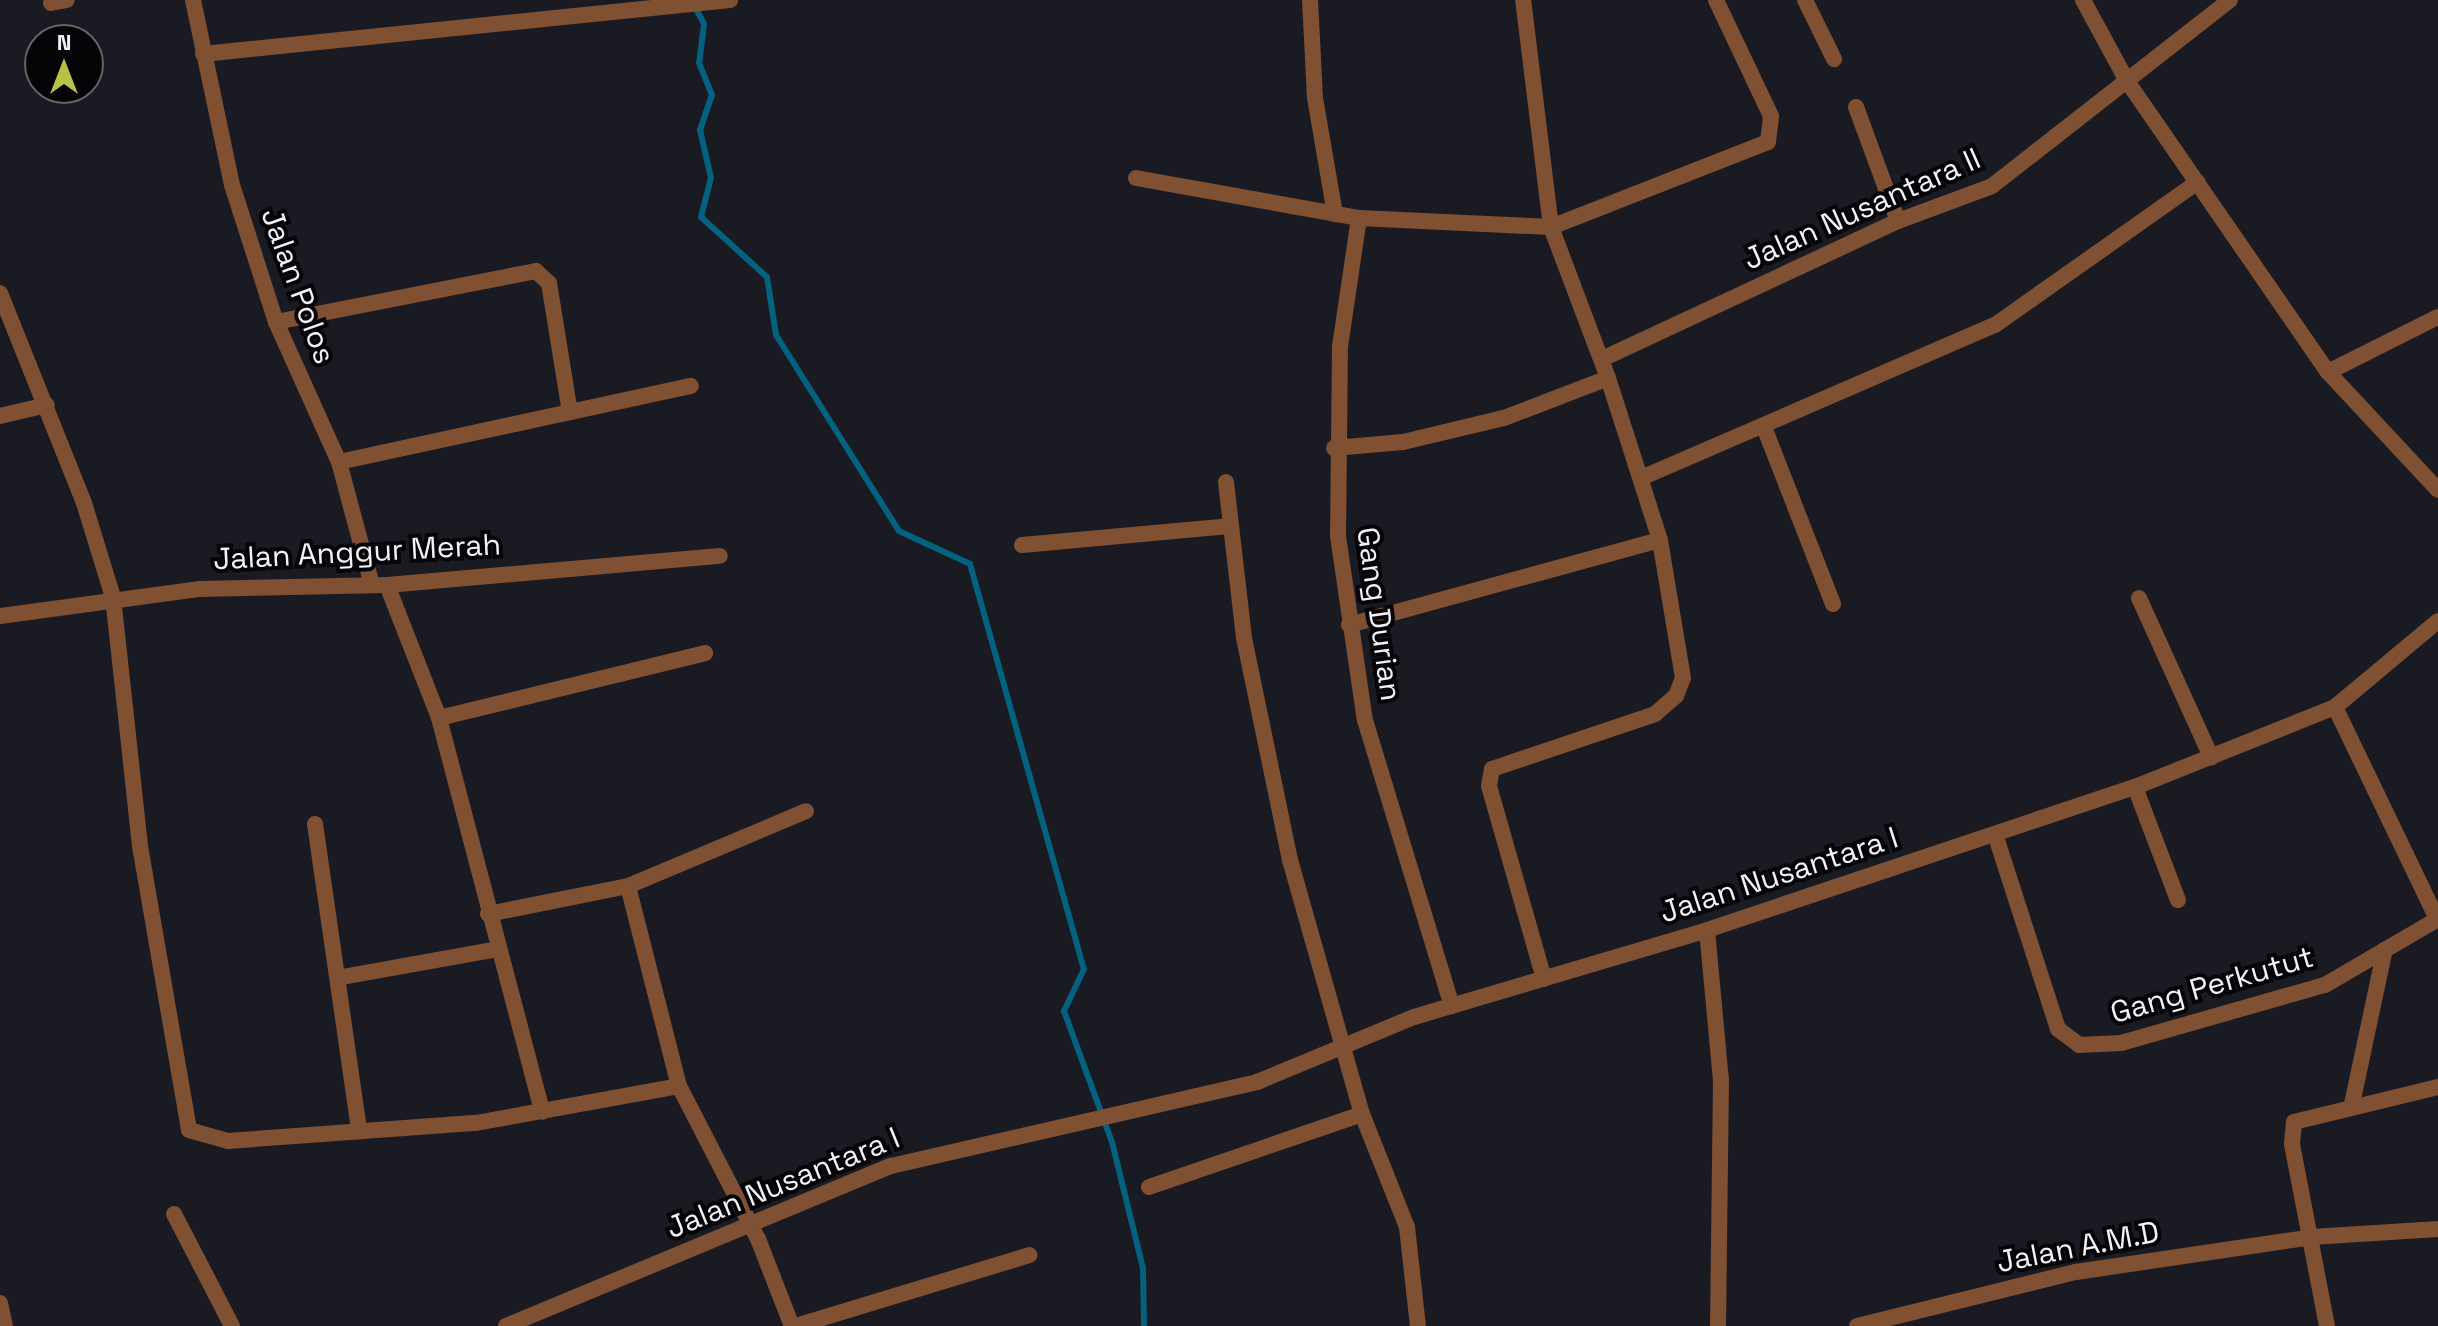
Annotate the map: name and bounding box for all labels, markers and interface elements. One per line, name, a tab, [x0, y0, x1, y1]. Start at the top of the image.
north arrow	[24, 24, 104, 104]
text: N	[57, 28, 71, 56]
street label: Jalan Nusantara II	[1738, 141, 1986, 277]
street label: Jalan Polos	[253, 203, 343, 369]
street label: Gang Durian	[1349, 525, 1409, 703]
street label: Jalan Anggur Merah	[212, 526, 502, 578]
street label: Jalan Nusantara I	[1655, 820, 1903, 930]
street label: Gang Perkutut	[2106, 939, 2318, 1031]
street label: Jalan Nusantara I	[661, 1120, 905, 1246]
street label: Jalan A.M.D	[1994, 1214, 2162, 1280]

